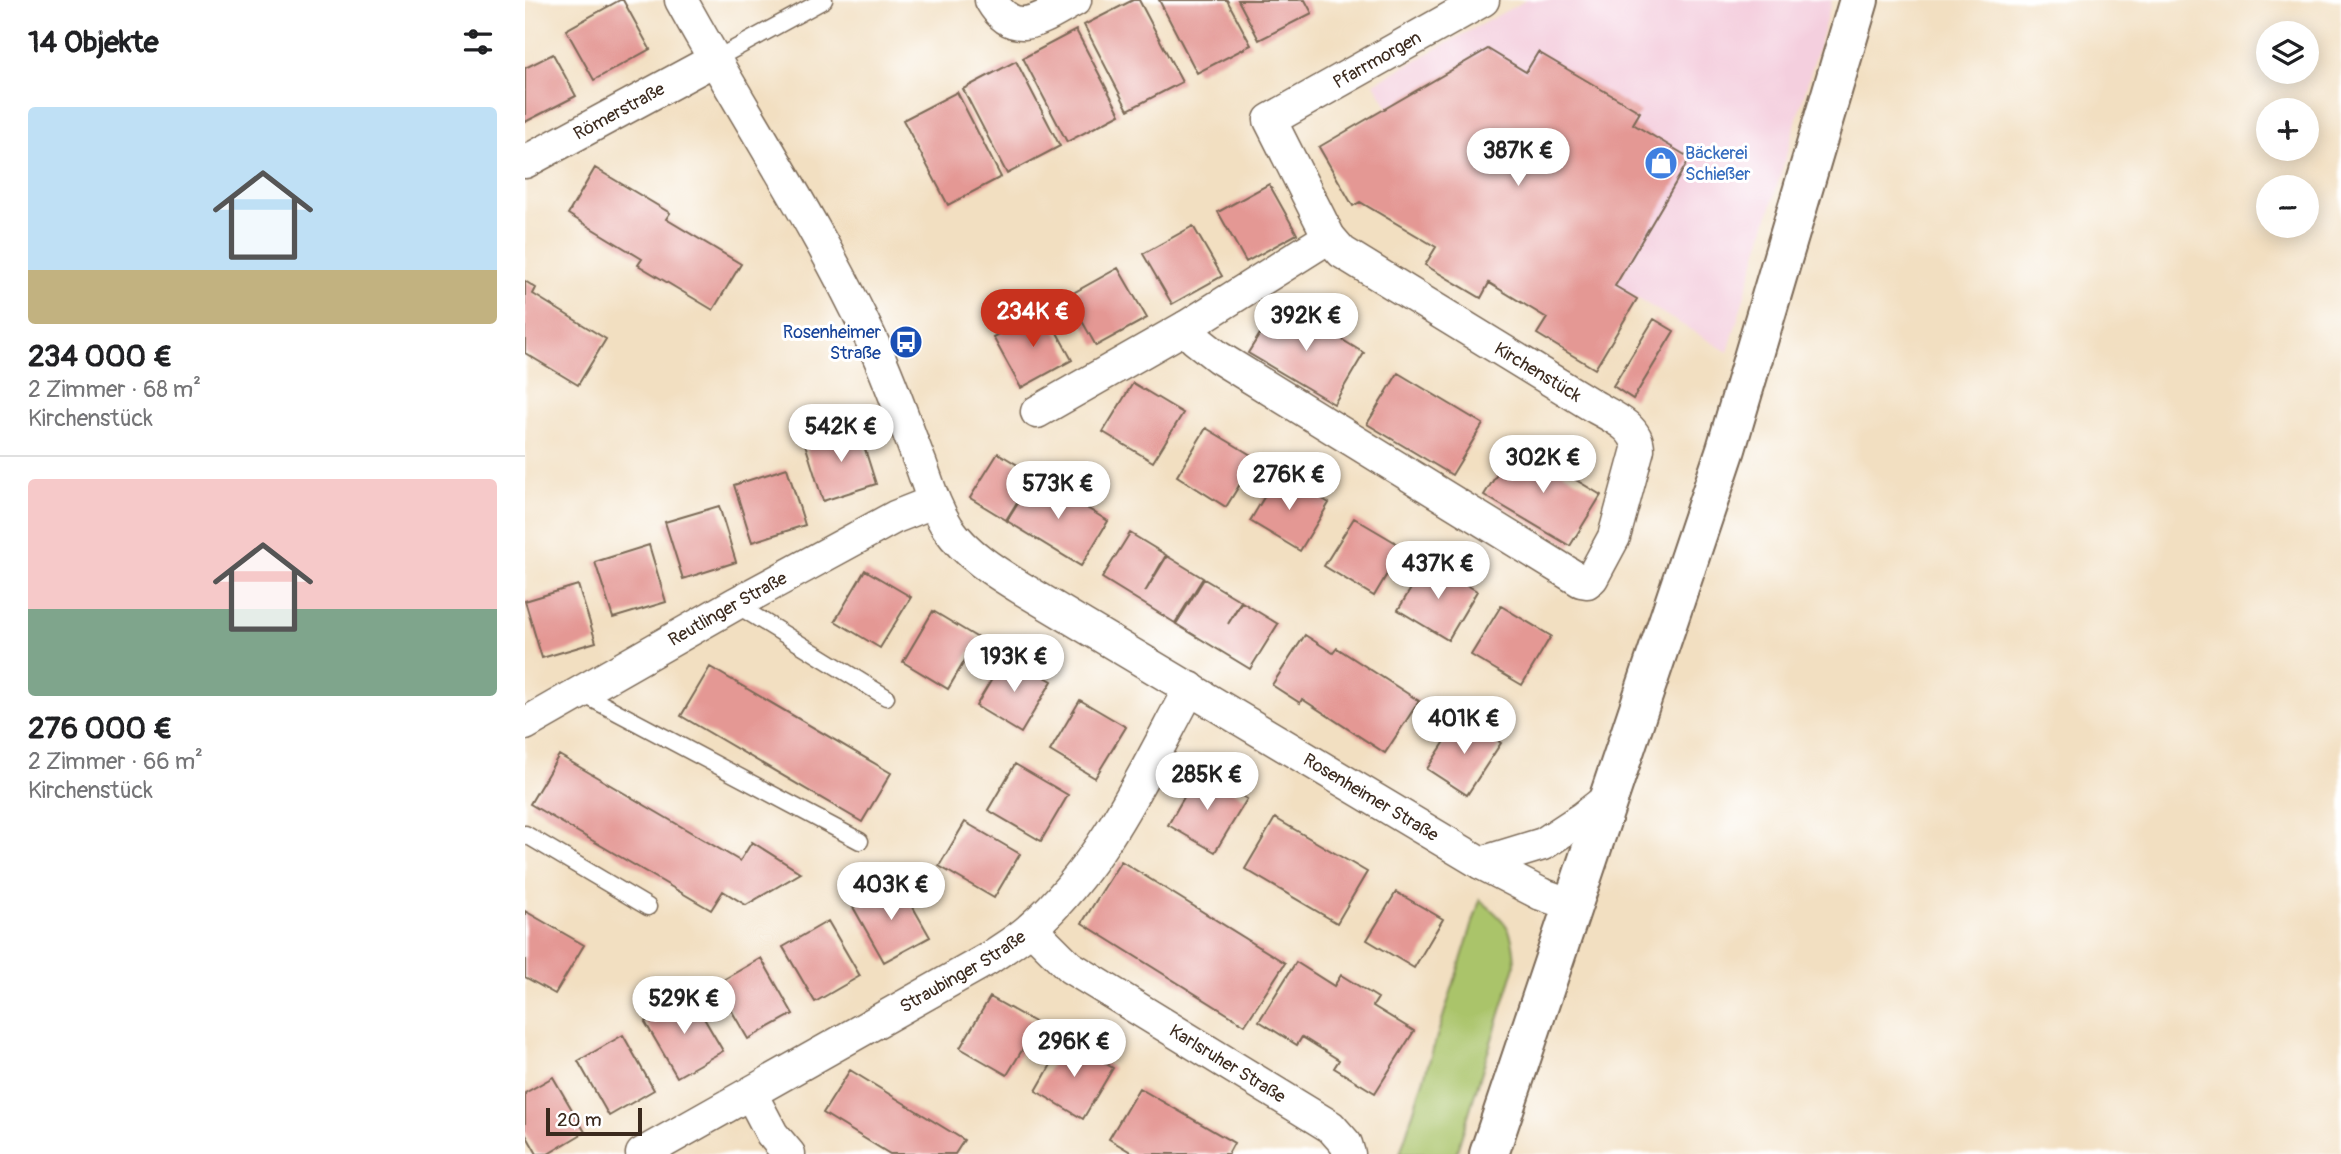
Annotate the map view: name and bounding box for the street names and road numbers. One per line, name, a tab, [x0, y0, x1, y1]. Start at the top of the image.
street label: Pfarrmorgen	[1329, 26, 1425, 94]
street label: Römerstraße	[570, 78, 669, 146]
street label: Kirchenstück	[1490, 337, 1586, 408]
street label: Reutlinger Straße	[664, 567, 791, 652]
street label: Rosenheimer Straße	[1299, 748, 1443, 847]
street label: Straubinger Straße	[896, 926, 1031, 1018]
street label: Karlsruher Straße	[1165, 1020, 1290, 1109]

